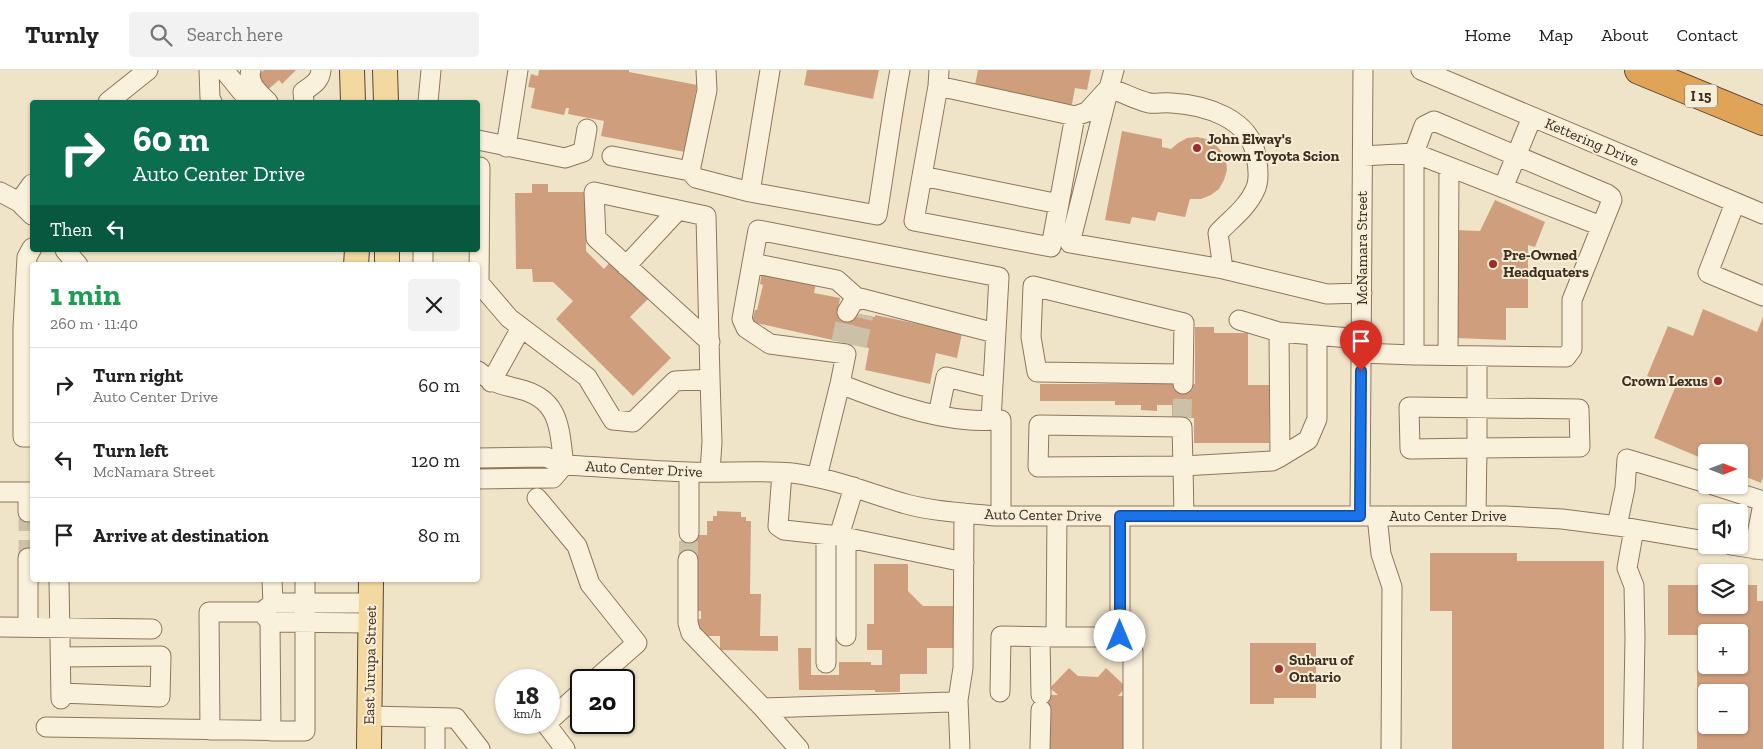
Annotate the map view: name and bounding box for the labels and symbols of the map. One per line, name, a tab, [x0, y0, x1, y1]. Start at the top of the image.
road number: I 15	[1685, 85, 1717, 108]
street label: Kettering Drive	[1542, 114, 1642, 170]
place label: John Elway's Crown Toyota Scion	[1207, 130, 1340, 165]
marker: John Elway's Crown Toyota Scion	[1191, 142, 1203, 154]
street label: McNamara Street	[1353, 190, 1371, 305]
place label: Pre-Owned Headquaters	[1503, 246, 1589, 281]
marker: Pre-Owned Headquaters	[1487, 258, 1499, 270]
pin	[1340, 320, 1382, 371]
place label: Crown Lexus	[1622, 372, 1708, 390]
marker: Crown Lexus	[1712, 375, 1724, 387]
north arrow	[1698, 444, 1748, 494]
street label: Auto Center Drive	[585, 457, 703, 481]
street label: Auto Center Drive	[984, 505, 1102, 525]
street label: Auto Center Drive	[1389, 507, 1507, 525]
street label: East Jurupa Street	[360, 605, 380, 725]
position arrow	[1093, 609, 1145, 661]
place label: Subaru of Ontario	[1289, 651, 1355, 686]
marker: Subaru of Ontario	[1273, 663, 1285, 675]
speed limit sign: 20	[570, 669, 635, 734]

